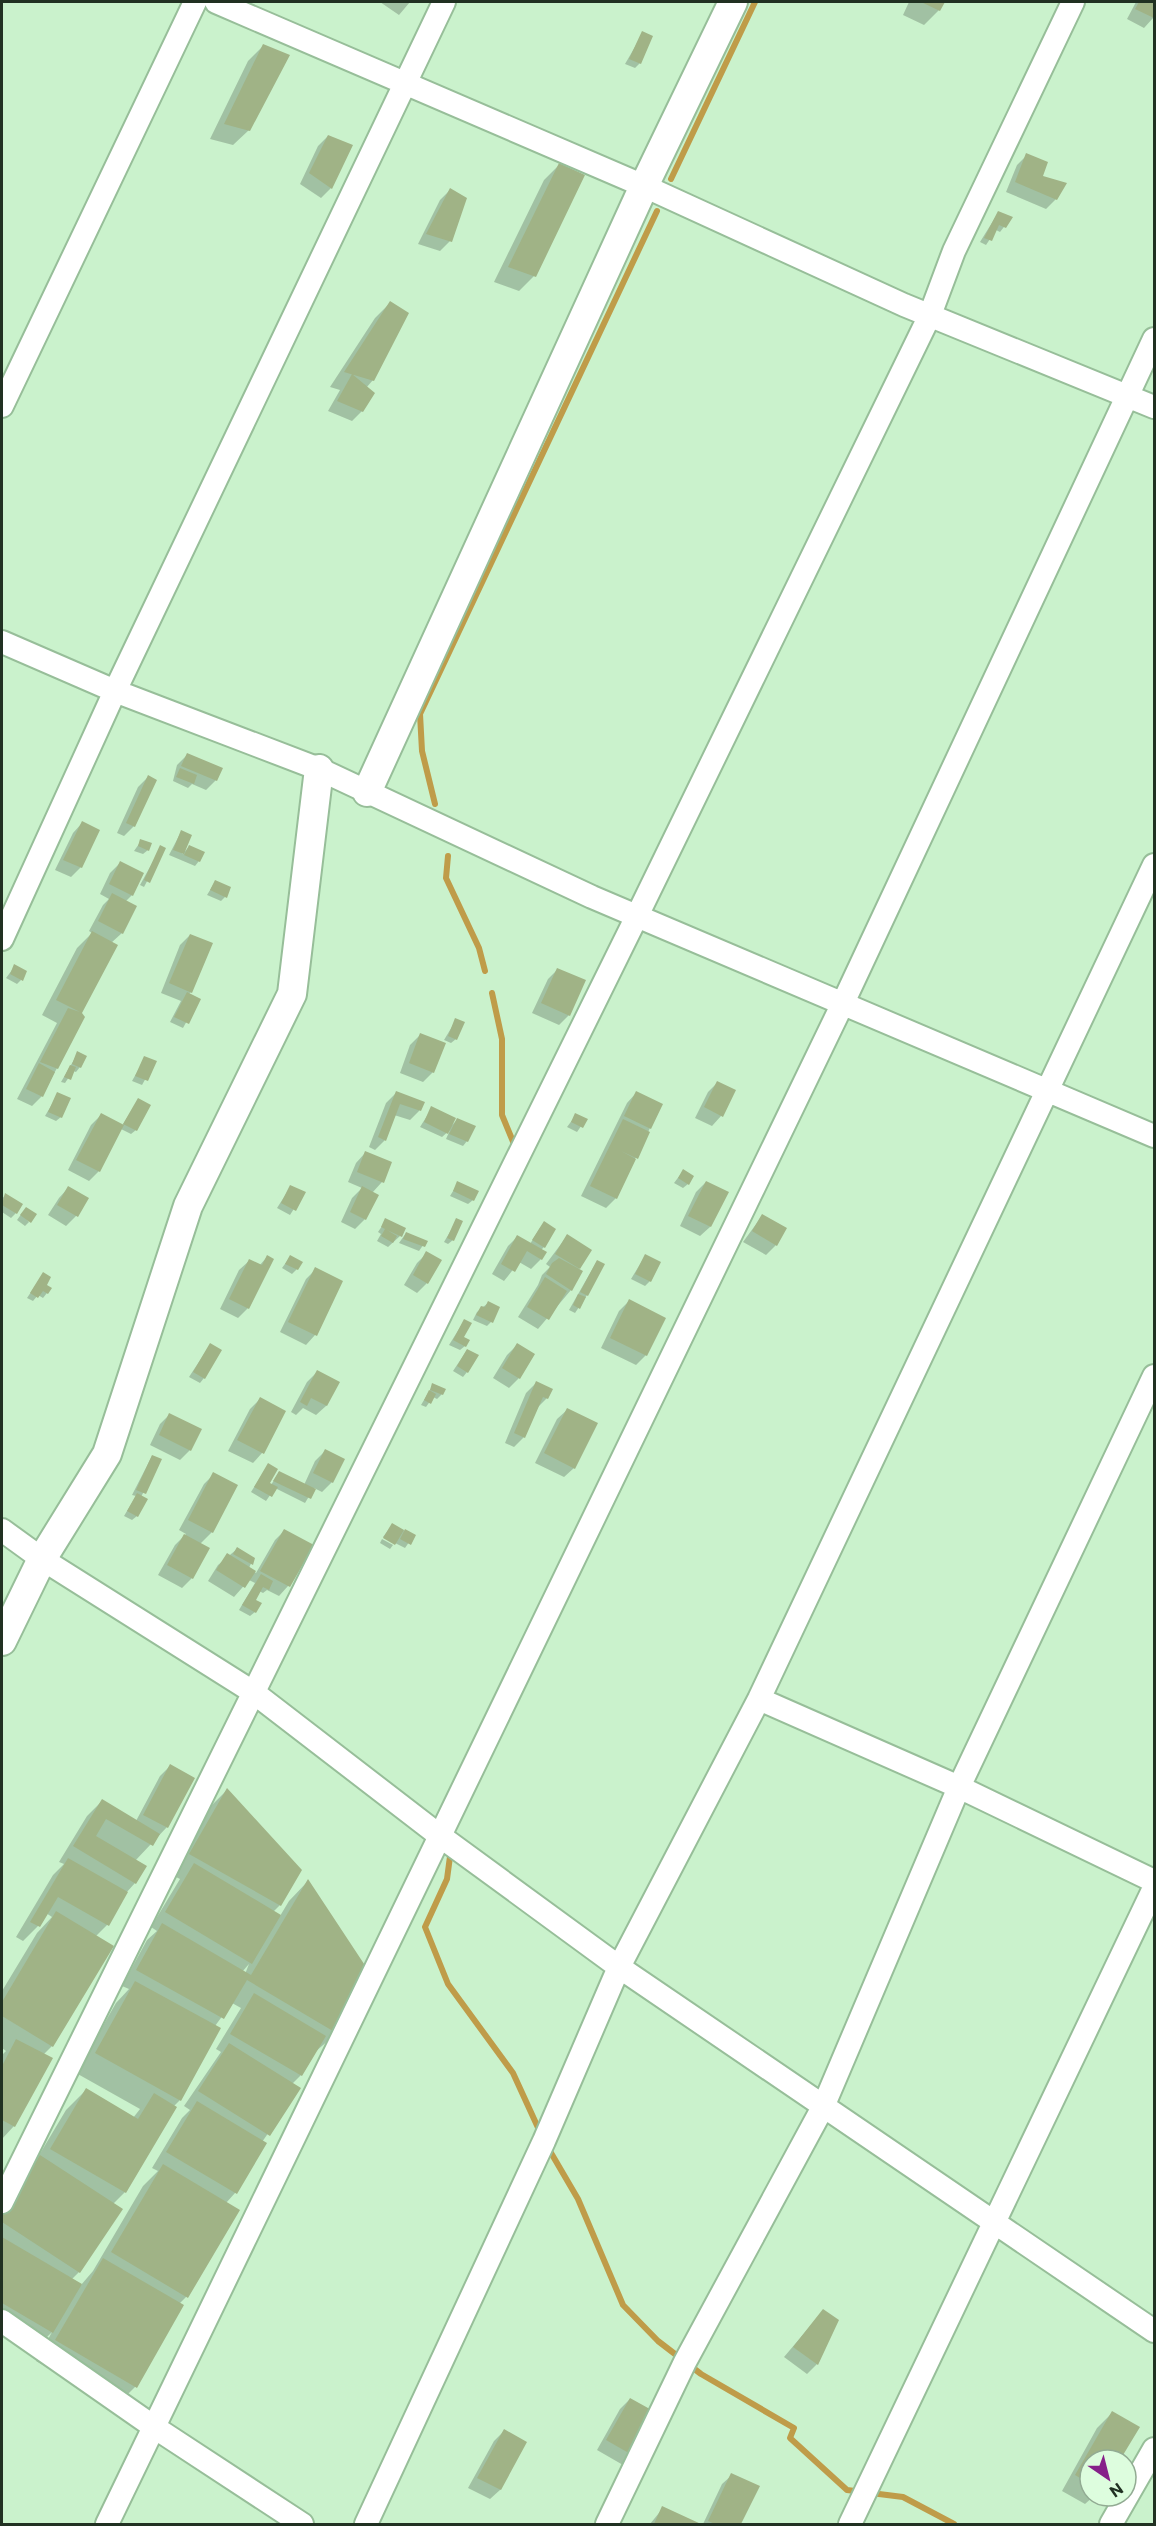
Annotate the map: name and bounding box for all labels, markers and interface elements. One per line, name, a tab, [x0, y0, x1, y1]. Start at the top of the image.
north arrow	[1078, 2448, 1138, 2508]
text: N	[1107, 2479, 1127, 2502]

